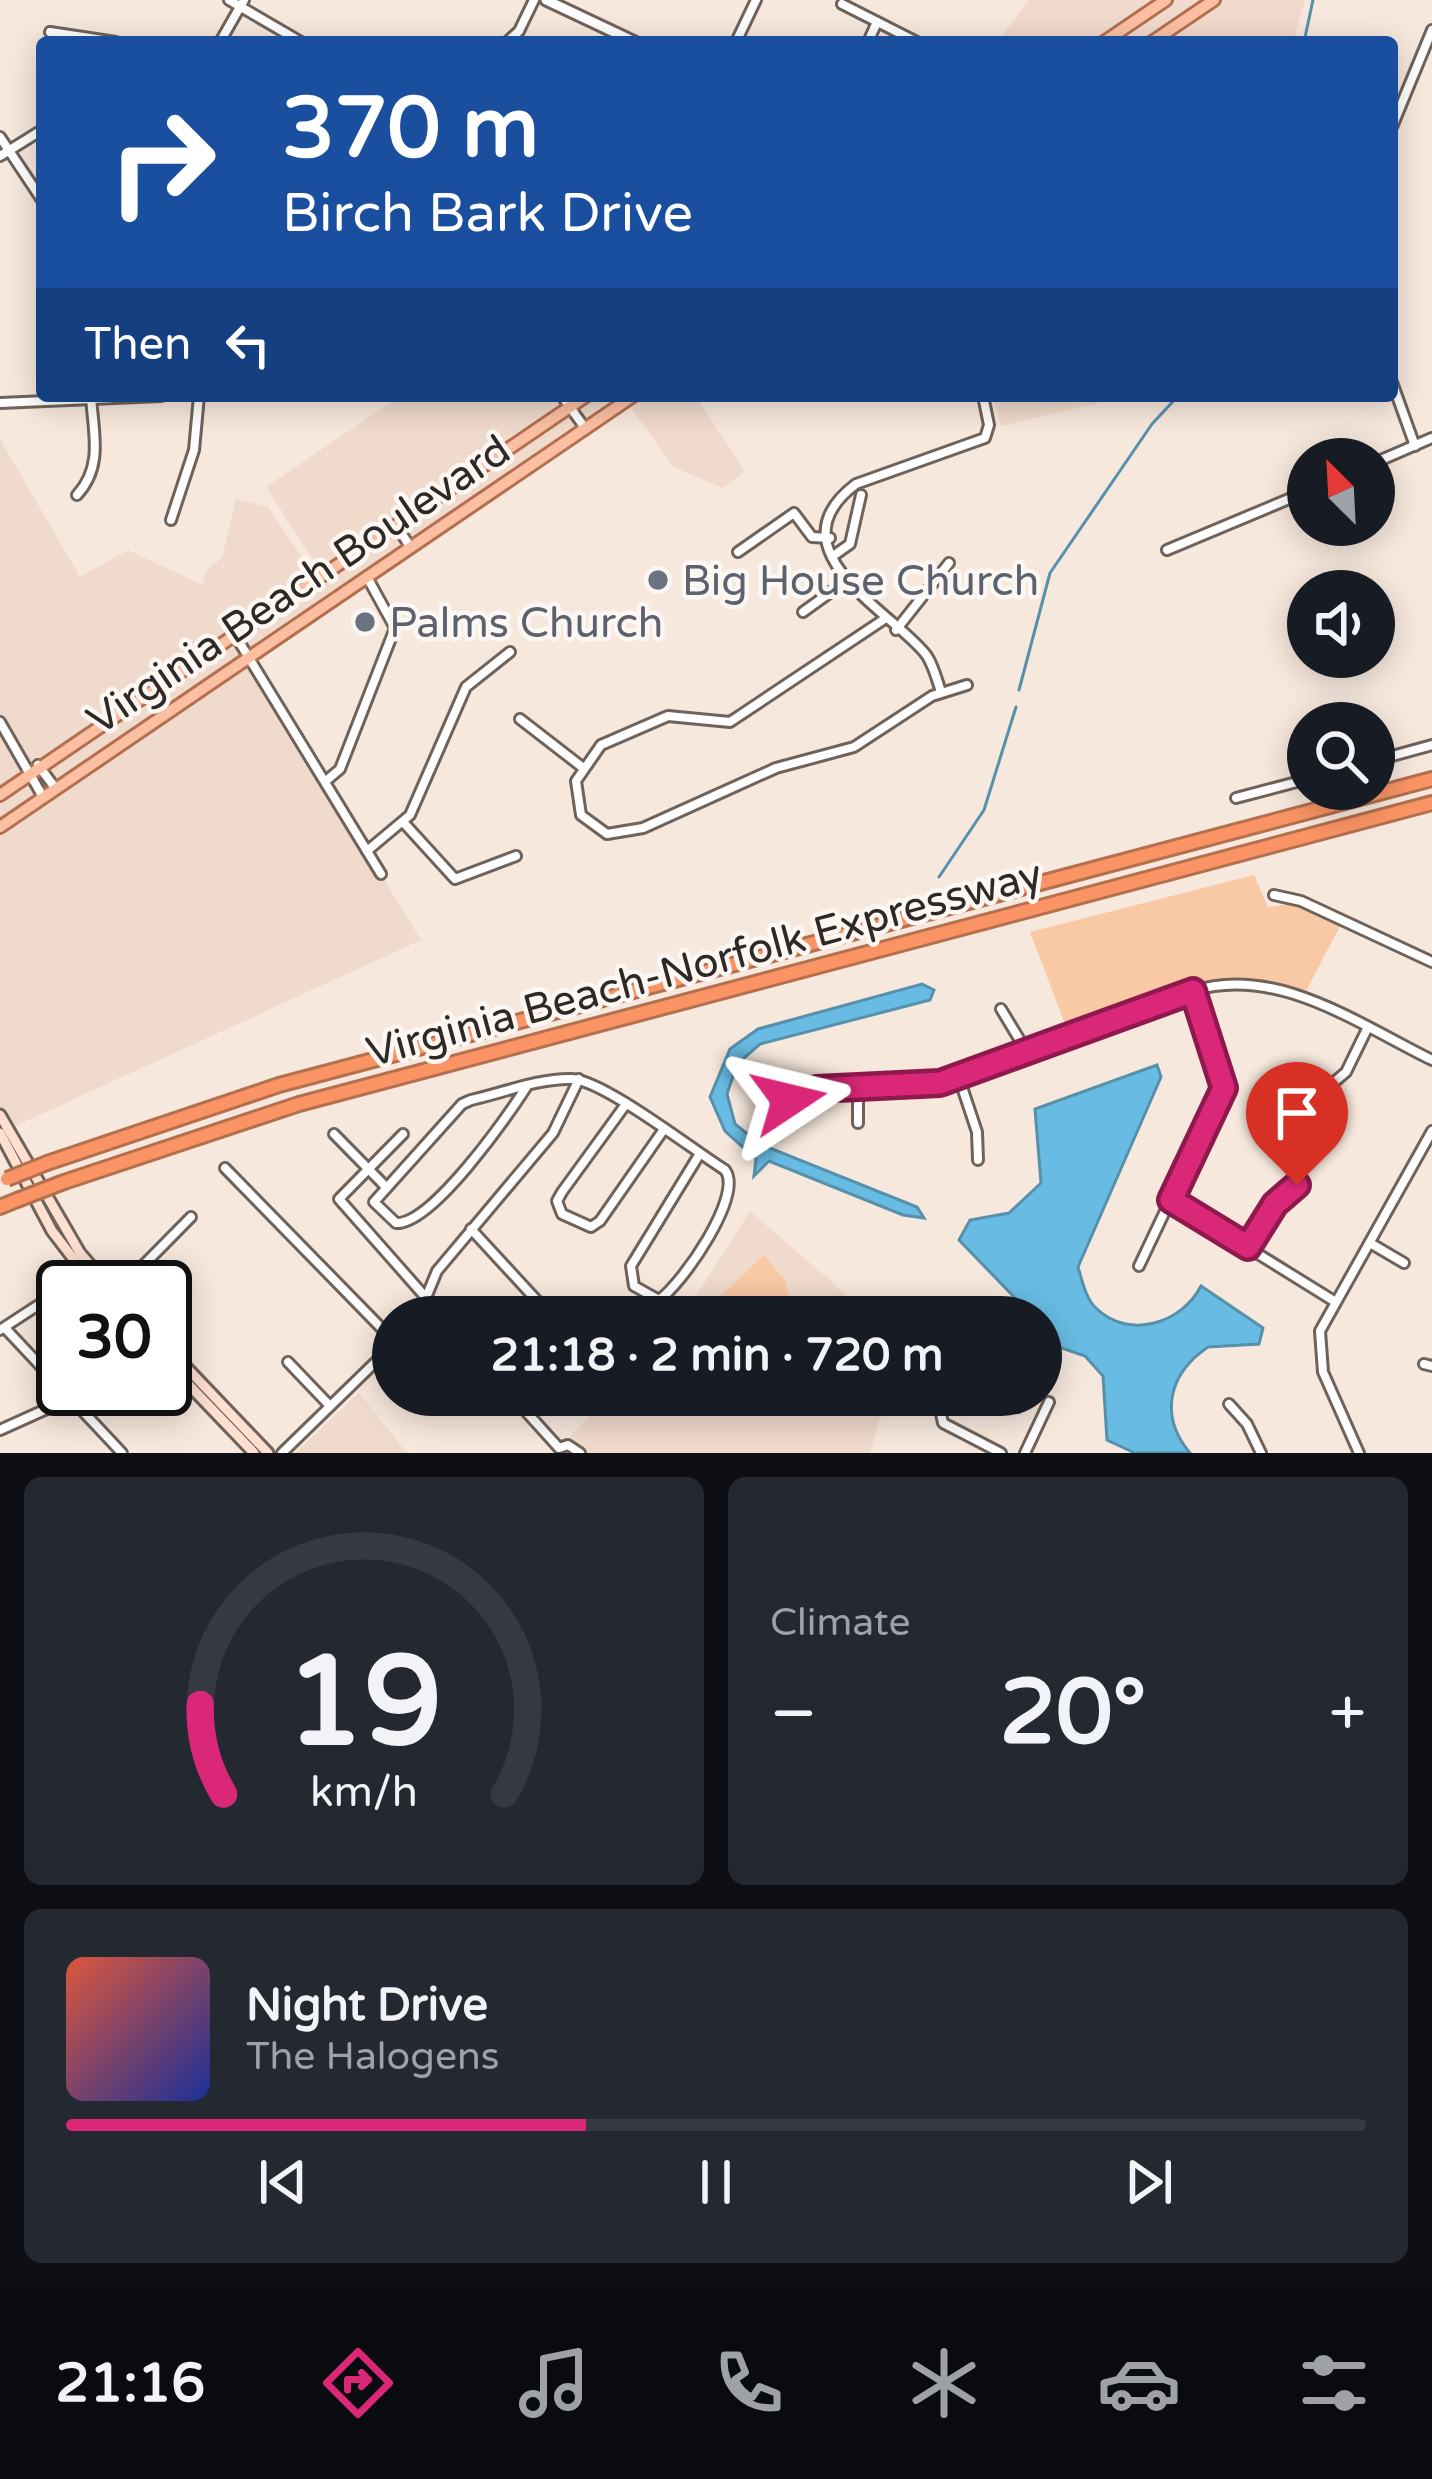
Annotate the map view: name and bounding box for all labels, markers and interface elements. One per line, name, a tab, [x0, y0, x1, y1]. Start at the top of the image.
text: 370 m	[282, 79, 539, 180]
icon: right	[84, 84, 240, 240]
text: Birch Bark Drive	[282, 181, 693, 246]
icon: left	[215, 312, 281, 378]
text: Then	[84, 318, 191, 372]
street label: Virginia Beach Boulevard	[78, 425, 520, 746]
north arrow	[1287, 438, 1395, 546]
map controls	[1287, 438, 1395, 810]
place label: Big House Church	[682, 556, 1039, 607]
marker: Big House Church	[645, 567, 671, 593]
button: sound	[1287, 570, 1395, 678]
place label: Palms Church	[389, 598, 663, 649]
marker: Palms Church	[352, 609, 378, 635]
button: search	[1287, 702, 1395, 810]
street label: Virginia Beach-Norfolk Expressway	[361, 849, 1048, 1078]
position arrow	[726, 1037, 852, 1163]
pin	[1246, 1062, 1348, 1185]
icon: arrive	[1264, 1080, 1330, 1146]
speed limit sign: 30	[36, 1260, 192, 1416]
text: 21:18 · 2 min · 720 m	[491, 1329, 943, 1383]
text: Climate	[770, 1599, 910, 1646]
text: 19	[286, 1628, 442, 1779]
text: 20°	[999, 1659, 1146, 1768]
text: −	[770, 1674, 817, 1754]
text: +	[1329, 1674, 1366, 1754]
text: km/h	[310, 1767, 418, 1818]
text: Night Drive	[246, 1979, 488, 2033]
text: The Halogens	[246, 2033, 499, 2080]
icon: previous	[250, 2149, 316, 2215]
icon: pause	[683, 2149, 749, 2215]
icon: next	[1116, 2149, 1182, 2215]
icon: directions	[316, 2341, 400, 2425]
icon: music	[512, 2341, 596, 2425]
icon: phone	[707, 2341, 791, 2425]
icon: climate	[902, 2341, 986, 2425]
icon: car	[1097, 2341, 1181, 2425]
icon: filters	[1292, 2341, 1376, 2425]
text: 21:16	[56, 2351, 205, 2416]

